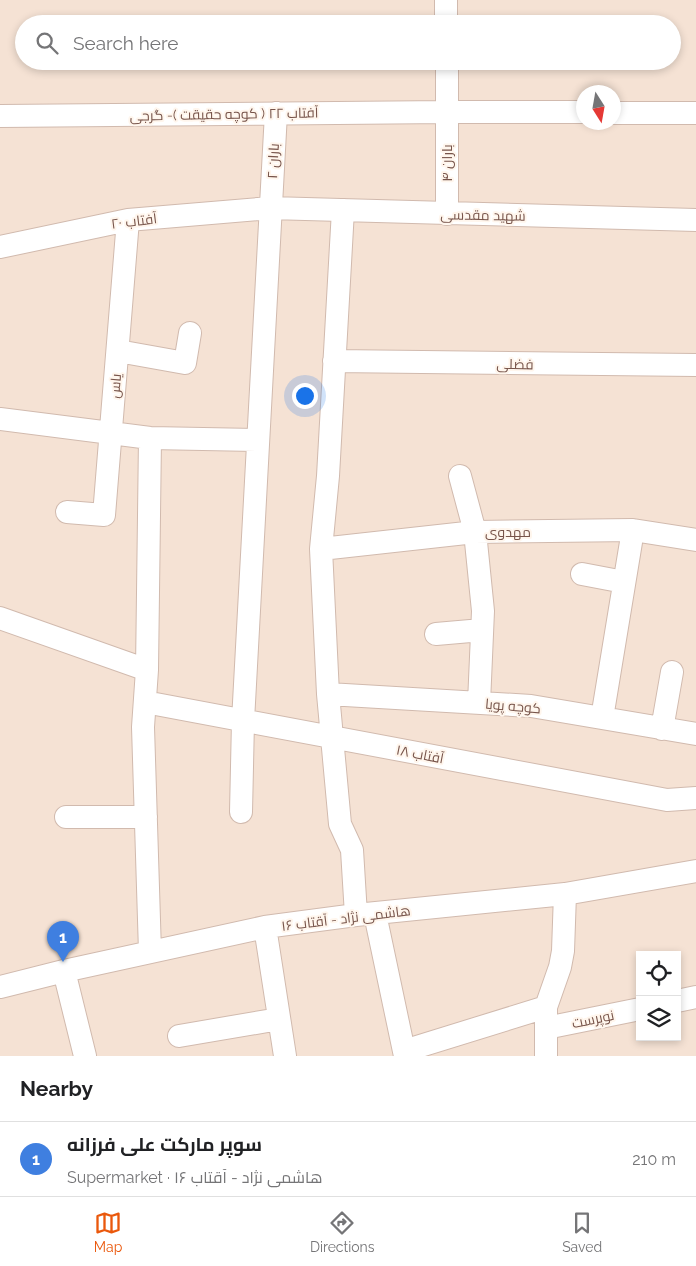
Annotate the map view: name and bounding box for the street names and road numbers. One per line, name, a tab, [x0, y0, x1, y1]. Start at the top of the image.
street label: آفتاب ۲۲ ( کوچه حقیقت )- گرجی	[129, 104, 319, 126]
street label: باران ۲	[264, 143, 282, 179]
street label: باران ۴	[439, 144, 455, 182]
street label: شهید مقدسی	[440, 206, 526, 224]
street label: آفتاب ۲۰	[110, 210, 158, 232]
street label: فضلی	[496, 356, 534, 372]
street label: یاس	[106, 373, 124, 399]
street label: مهدوی	[485, 524, 531, 540]
street label: کوچه پویا	[484, 696, 542, 718]
street label: آفتاب ۱۸	[395, 742, 445, 766]
street label: هاشمی نژاد - آقتاب ۱۶	[281, 902, 411, 934]
street label: نوپرست	[570, 1007, 616, 1033]

